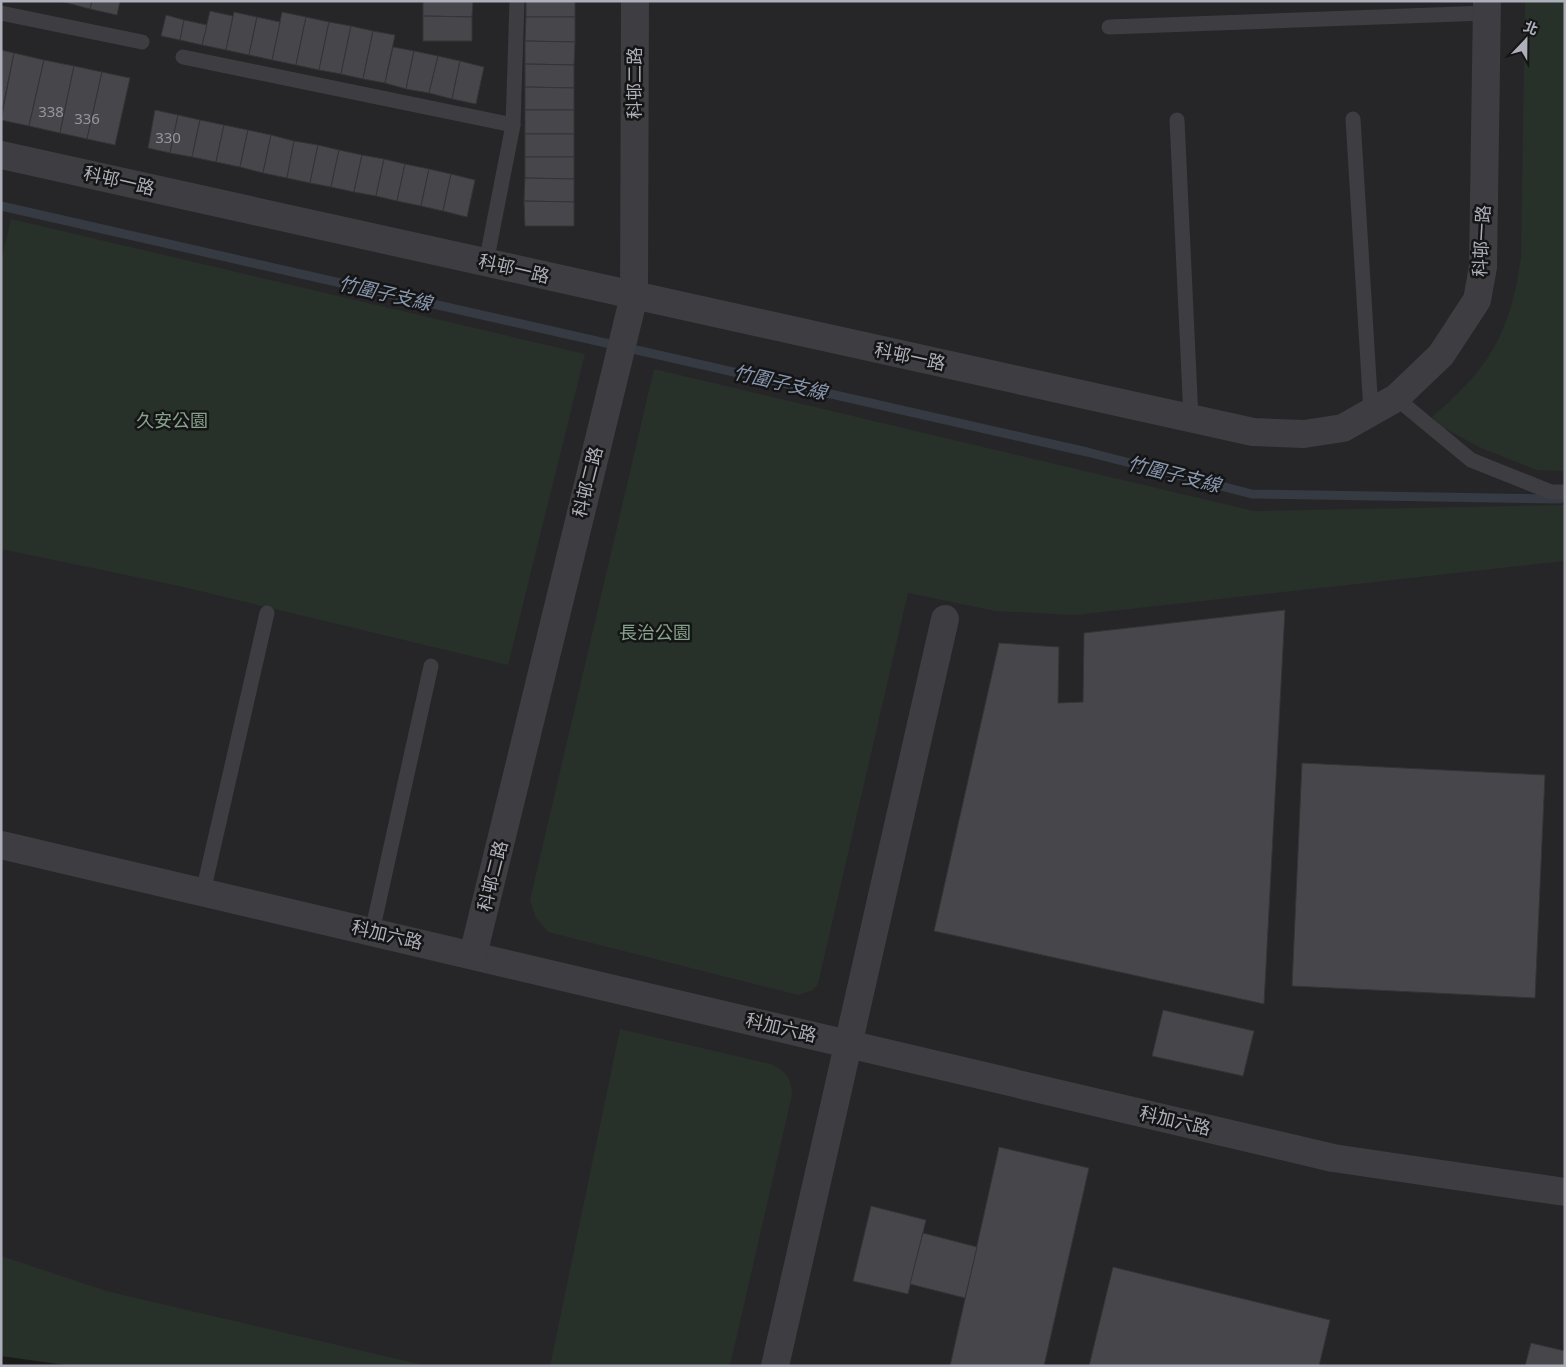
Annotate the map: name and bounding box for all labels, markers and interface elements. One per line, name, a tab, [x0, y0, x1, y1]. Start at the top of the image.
north arrow	[1501, 15, 1551, 65]
text: 北	[1521, 16, 1541, 39]
street label: 科邨二路	[622, 47, 646, 119]
house number: 338	[38, 101, 64, 121]
house number: 336	[74, 108, 100, 128]
house number: 330	[155, 127, 181, 147]
street label: 科邨一路	[81, 160, 157, 200]
street label: 科邨一路	[1467, 204, 1495, 278]
street label: 科邨一路	[476, 248, 552, 288]
water label: 竹圍子支線	[336, 270, 436, 317]
street label: 科邨一路	[872, 337, 948, 375]
water label: 竹圍子支線	[731, 359, 831, 406]
park label: 久安公園	[136, 408, 208, 432]
street label: 科邨二路	[567, 444, 607, 520]
water label: 竹圍子支線	[1125, 450, 1225, 499]
park label: 長治公園	[619, 620, 691, 644]
street label: 科邨二路	[472, 838, 512, 914]
street label: 科加六路	[349, 914, 425, 954]
street label: 科加六路	[743, 1007, 819, 1047]
street label: 科加六路	[1137, 1100, 1213, 1140]

